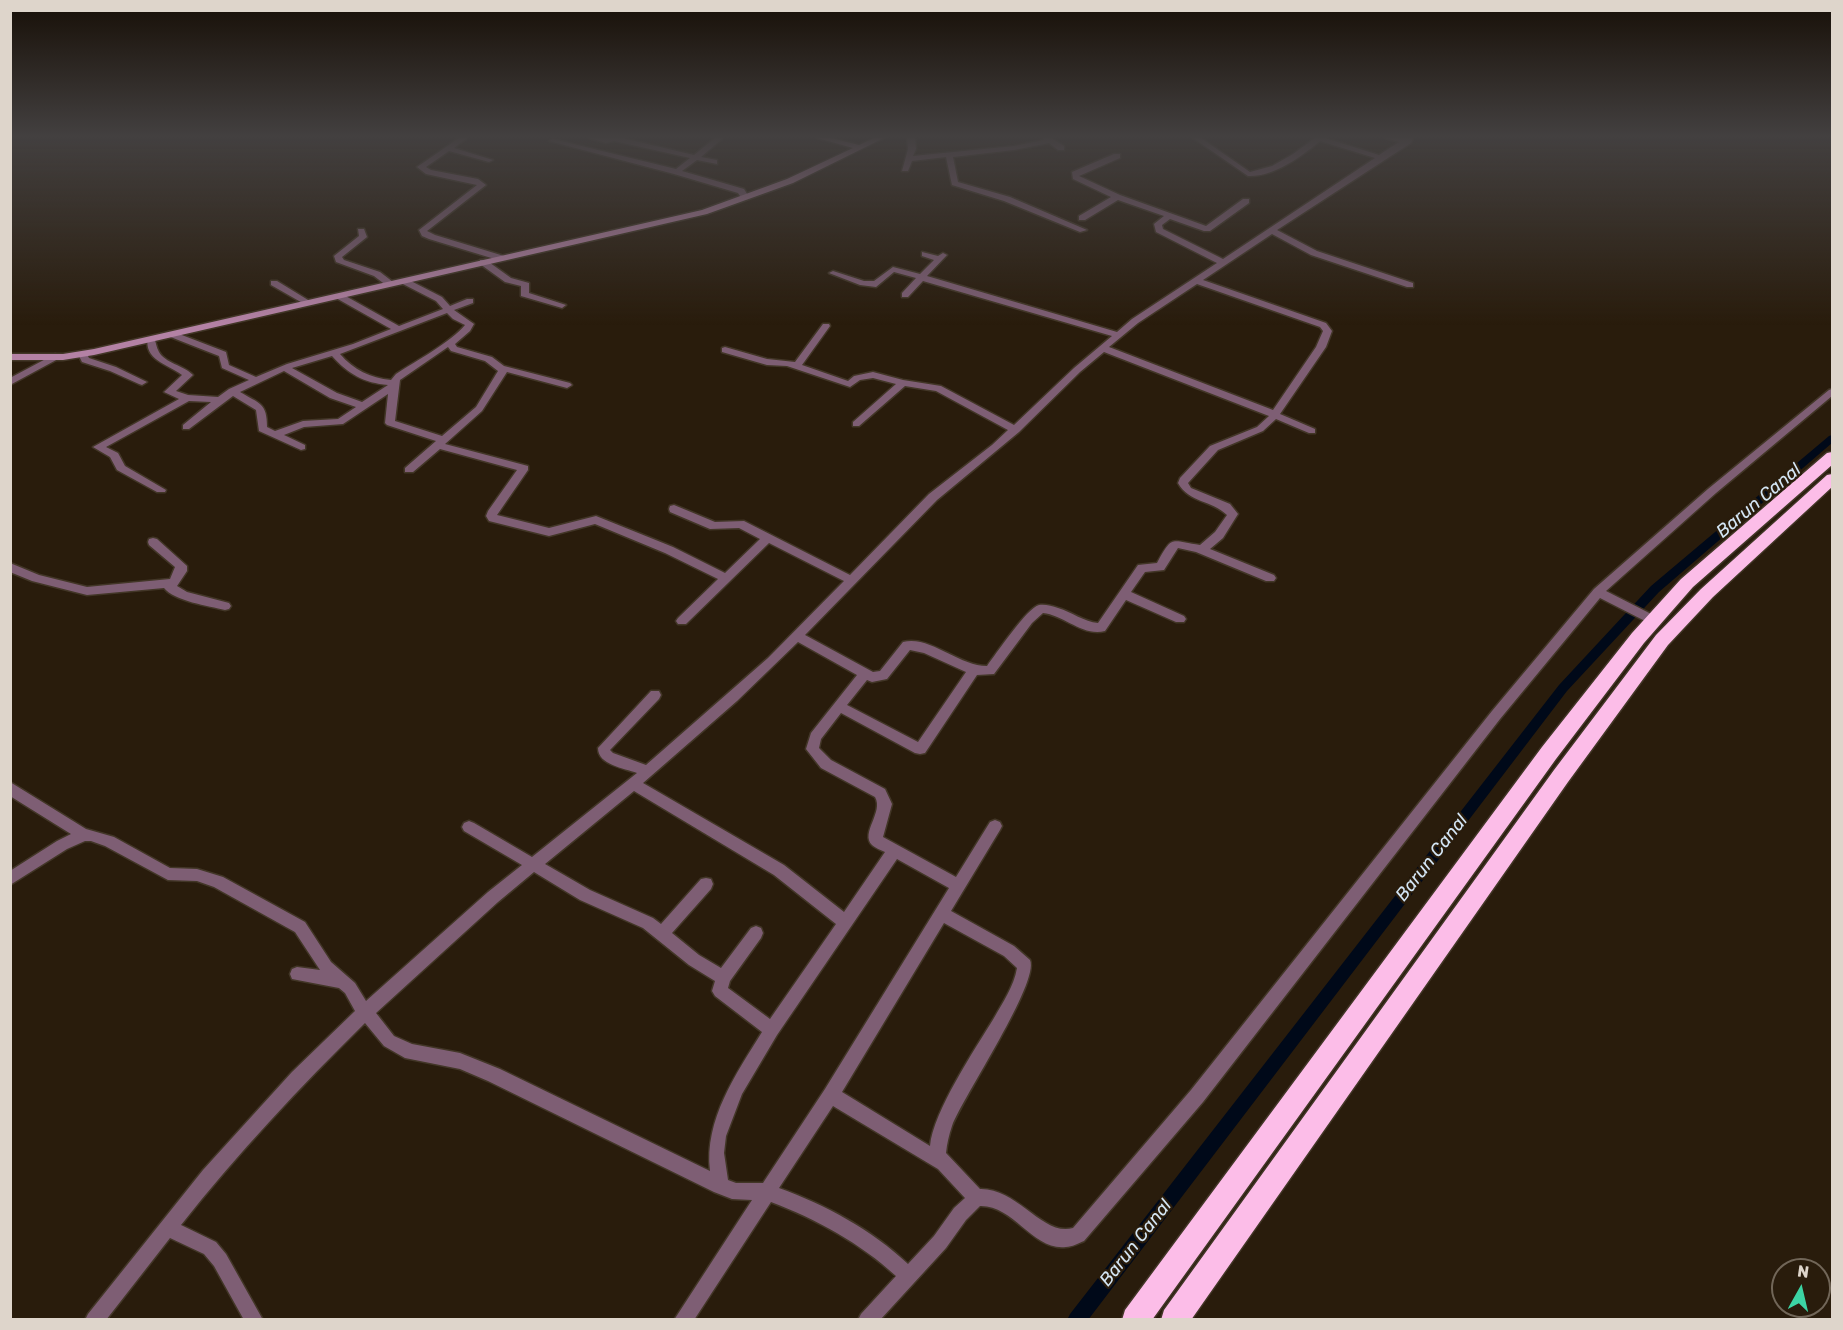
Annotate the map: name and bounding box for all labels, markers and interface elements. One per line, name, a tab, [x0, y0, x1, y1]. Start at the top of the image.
water label: Barun Canal	[1712, 459, 1806, 543]
water label: Barun Canal	[1391, 810, 1473, 906]
water label: Barun Canal	[1095, 1195, 1177, 1291]
north arrow	[1771, 1258, 1831, 1318]
text: N	[1796, 1261, 1810, 1282]

